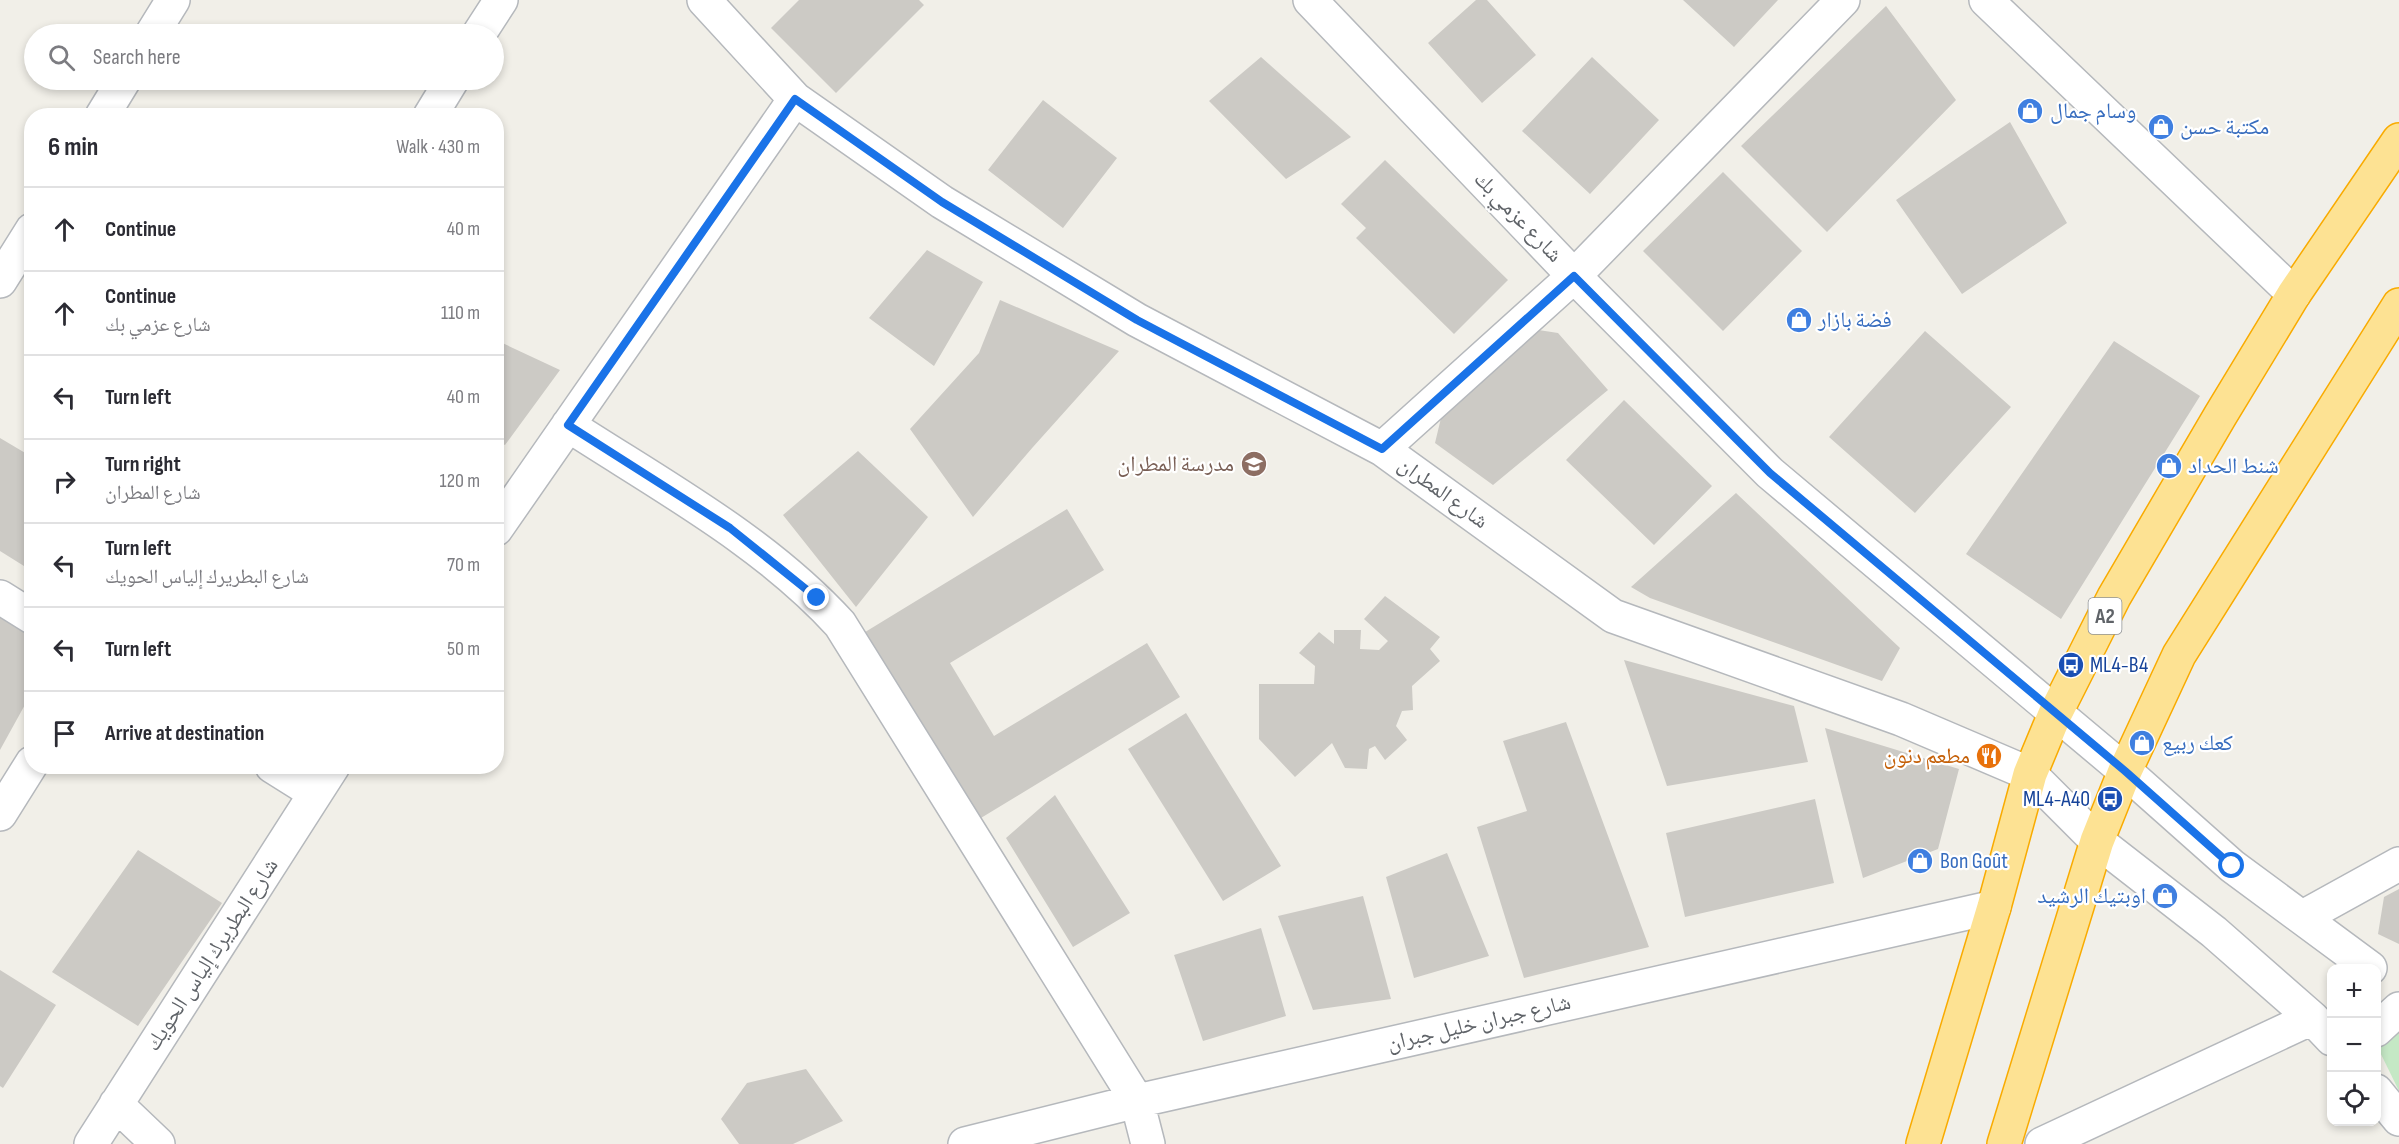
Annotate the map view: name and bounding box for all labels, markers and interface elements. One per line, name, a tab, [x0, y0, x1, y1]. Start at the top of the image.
search box	[24, 24, 504, 90]
icon: search	[45, 41, 78, 74]
text: Search here	[93, 44, 180, 71]
shop icon: وسام جمال	[2015, 96, 2045, 126]
place label: وسام جمال	[2050, 98, 2136, 125]
shop icon: مكتبة حسن	[2146, 112, 2176, 142]
place label: مكتبة حسن	[2180, 114, 2269, 141]
text: 6 min	[48, 132, 98, 163]
text: Walk · 430 m	[396, 135, 480, 159]
street label: شارع عزمي بك	[1466, 166, 1568, 270]
icon: ahead	[48, 213, 81, 246]
text: Continue	[105, 216, 176, 243]
text: 40 m	[447, 217, 480, 241]
text: Continue	[105, 283, 176, 310]
icon: ahead	[48, 297, 81, 330]
text: 110 m	[441, 301, 480, 325]
shop icon: فضة بازار	[1784, 305, 1814, 335]
place label: فضة بازار	[1817, 307, 1892, 334]
text: شارع عزمي بك	[105, 313, 211, 337]
icon: left	[48, 381, 81, 414]
text: Turn left	[105, 384, 171, 411]
text: 40 m	[447, 385, 480, 409]
school or university icon: مدرسة المطران	[1239, 449, 1269, 479]
text: Turn right	[105, 451, 181, 478]
place label: مدرسة المطران	[1117, 451, 1234, 478]
street label: شارع المطران	[1393, 451, 1493, 535]
shop icon: شنط الحداد	[2154, 451, 2184, 481]
place label: شنط الحداد	[2188, 453, 2279, 480]
icon: right	[48, 465, 81, 498]
text: 120 m	[440, 469, 480, 493]
text: شارع المطران	[105, 481, 201, 505]
text: Turn left	[105, 535, 171, 562]
icon: left	[48, 549, 81, 582]
text: 70 m	[447, 553, 480, 577]
text: شارع البطريرك إلياس الحويك	[105, 565, 309, 589]
route end	[803, 584, 829, 610]
road number: A2	[2088, 598, 2122, 634]
icon: left	[48, 633, 81, 666]
text: Turn left	[105, 636, 171, 663]
text: 50 m	[447, 637, 480, 661]
bus stop icon: ML4-B4	[2056, 650, 2086, 680]
place label: ML4-B4	[2090, 652, 2148, 679]
icon: arrive	[48, 717, 81, 750]
text: Arrive at destination	[105, 720, 264, 747]
shop icon: كعك ربيع	[2127, 728, 2157, 758]
place label: كعك ربيع	[2162, 730, 2233, 757]
restaurant icon: مطعم دنون	[1974, 741, 2004, 771]
place label: مطعم دنون	[1884, 743, 1970, 770]
bus stop icon: ML4-A40	[2095, 784, 2125, 814]
place label: ML4-A40	[2023, 786, 2090, 813]
shop icon: Bon Goût	[1905, 846, 1935, 876]
place label: Bon Goût	[1940, 848, 2008, 875]
route start	[2218, 852, 2244, 878]
street label: شارع البطريرك إلياس الحويك	[140, 854, 284, 1056]
shop icon: اوبتيك الرشيد	[2150, 881, 2180, 911]
place label: اوبتيك الرشيد	[2037, 883, 2146, 910]
map controls	[2327, 964, 2381, 1126]
button: +	[2327, 964, 2381, 1018]
street label: شارع جبران خليل جبران	[1385, 989, 1573, 1057]
button: −	[2327, 1018, 2381, 1072]
button: locate	[2327, 1072, 2381, 1126]

